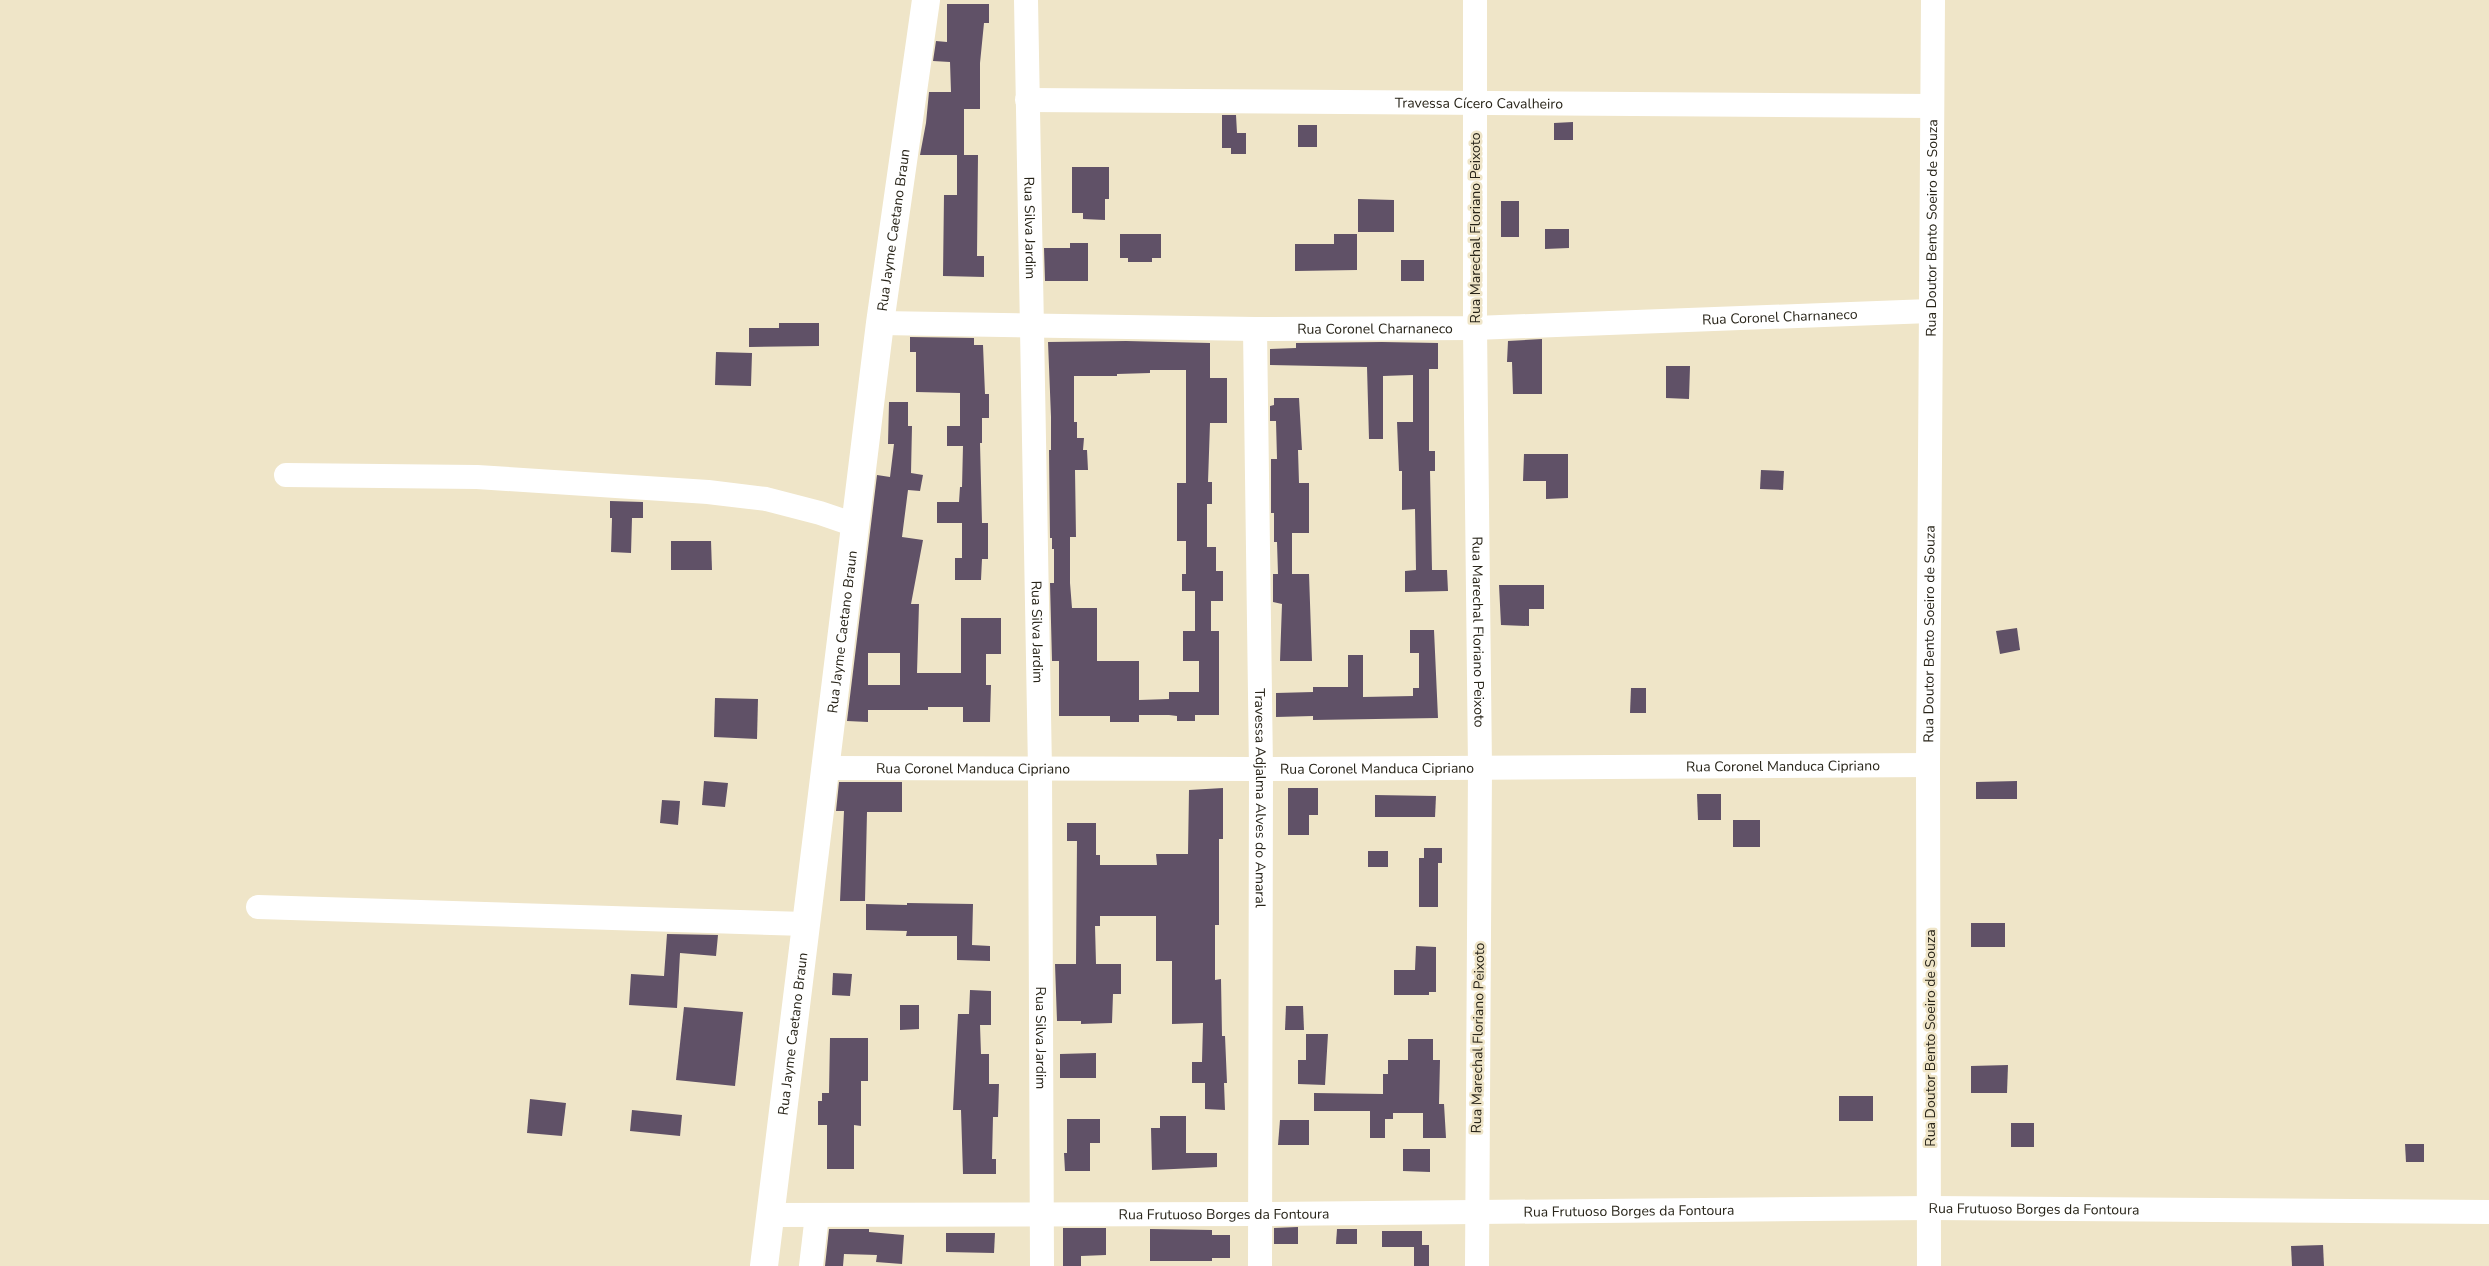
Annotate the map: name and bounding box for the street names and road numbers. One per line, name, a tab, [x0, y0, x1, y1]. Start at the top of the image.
street label: Travessa Cícero Cavalheiro	[1395, 93, 1563, 113]
street label: Rua Doutor Bento Soeiro de Souza	[1921, 119, 1942, 337]
street label: Rua Marechal Floriano Peixoto	[1466, 132, 1485, 323]
street label: Rua Jayme Caetano Braun	[872, 148, 914, 312]
street label: Rua Silva Jardim	[1020, 177, 1041, 279]
street label: Rua Coronel Charnaneco	[1702, 304, 1858, 329]
street label: Rua Coronel Charnaneco	[1297, 319, 1453, 338]
street label: Rua Doutor Bento Soeiro de Souza	[1919, 525, 1939, 743]
street label: Rua Marechal Floriano Peixoto	[1468, 536, 1489, 728]
street label: Rua Jayme Caetano Braun	[823, 549, 861, 714]
street label: Rua Silva Jardim	[1027, 580, 1048, 683]
street label: Travessa Adjalma Alves do Amaral	[1250, 688, 1271, 909]
street label: Rua Coronel Manduca Cipriano	[1686, 756, 1880, 776]
street label: Rua Coronel Manduca Cipriano	[1280, 758, 1474, 778]
street label: Rua Coronel Manduca Cipriano	[876, 759, 1070, 778]
street label: Rua Doutor Bento Soeiro de Souza	[1921, 929, 1940, 1147]
street label: Rua Marechal Floriano Peixoto	[1467, 942, 1489, 1134]
street label: Rua Jayme Caetano Braun	[773, 951, 812, 1116]
street label: Rua Silva Jardim	[1031, 987, 1051, 1089]
street label: Rua Frutuoso Borges da Fontoura	[1928, 1198, 2139, 1219]
street label: Rua Frutuoso Borges da Fontoura	[1523, 1200, 1734, 1221]
street label: Rua Frutuoso Borges da Fontoura	[1119, 1204, 1330, 1224]

